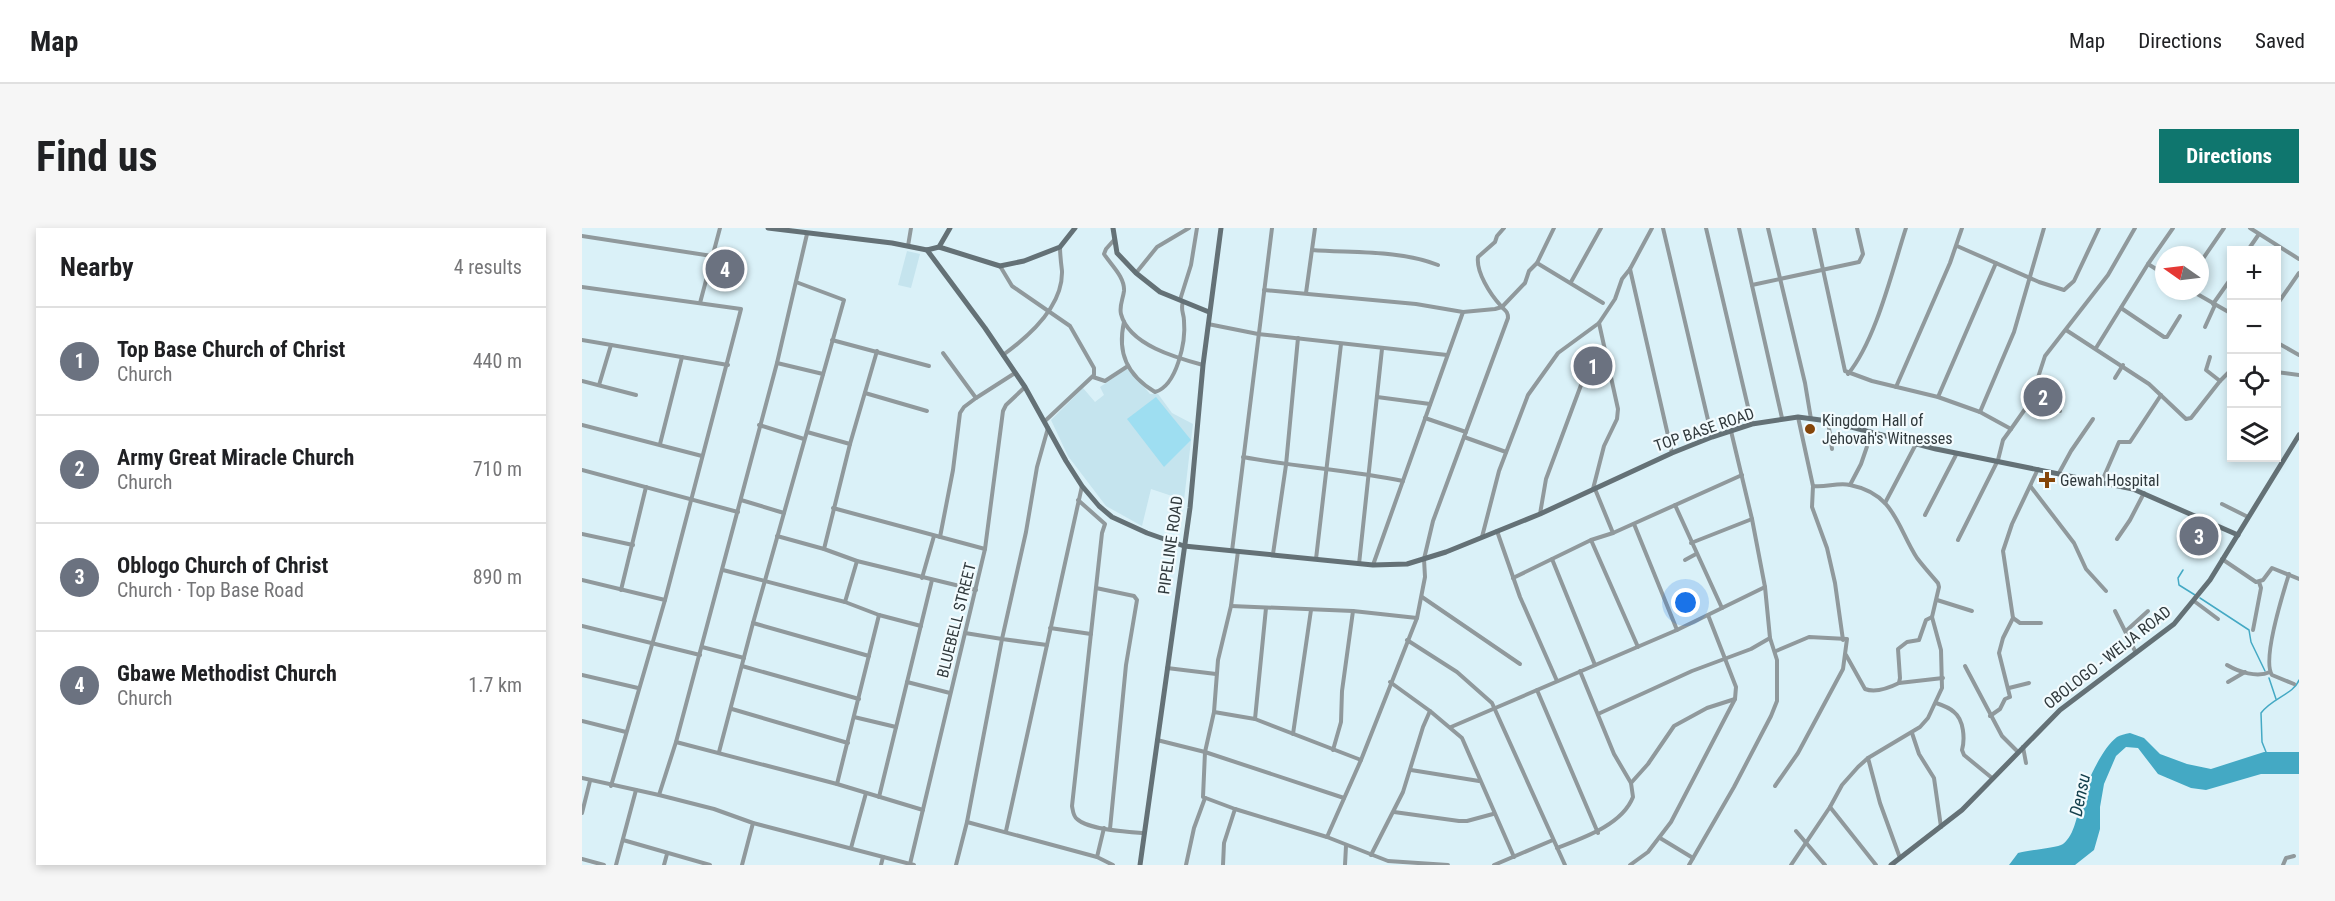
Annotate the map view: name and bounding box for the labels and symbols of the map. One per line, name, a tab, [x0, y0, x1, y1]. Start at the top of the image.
pin: 4	[706, 246, 744, 291]
north arrow	[2155, 246, 2209, 300]
pin: 1	[1574, 344, 1612, 388]
pin: 2	[2024, 374, 2062, 420]
street label: TOP BASE ROAD	[1652, 403, 1757, 455]
place label: Kingdom Hall of Jehovah's Witnesses	[1822, 411, 1953, 448]
marker: Kingdom Hall of Jehovah's Witnesses	[1803, 422, 1817, 436]
marker: Gewah Hospital	[2038, 471, 2056, 489]
place label: Gewah Hospital	[2060, 471, 2159, 490]
street label: PIPELINE ROAD	[1154, 495, 1187, 595]
pin: 3	[2180, 514, 2218, 558]
street label: BLUEBELL STREET	[933, 561, 980, 680]
your location	[1671, 588, 1700, 617]
street label: OBOLOGO - WEIJA ROAD	[2040, 602, 2175, 713]
water label: Densu	[2065, 771, 2094, 818]

